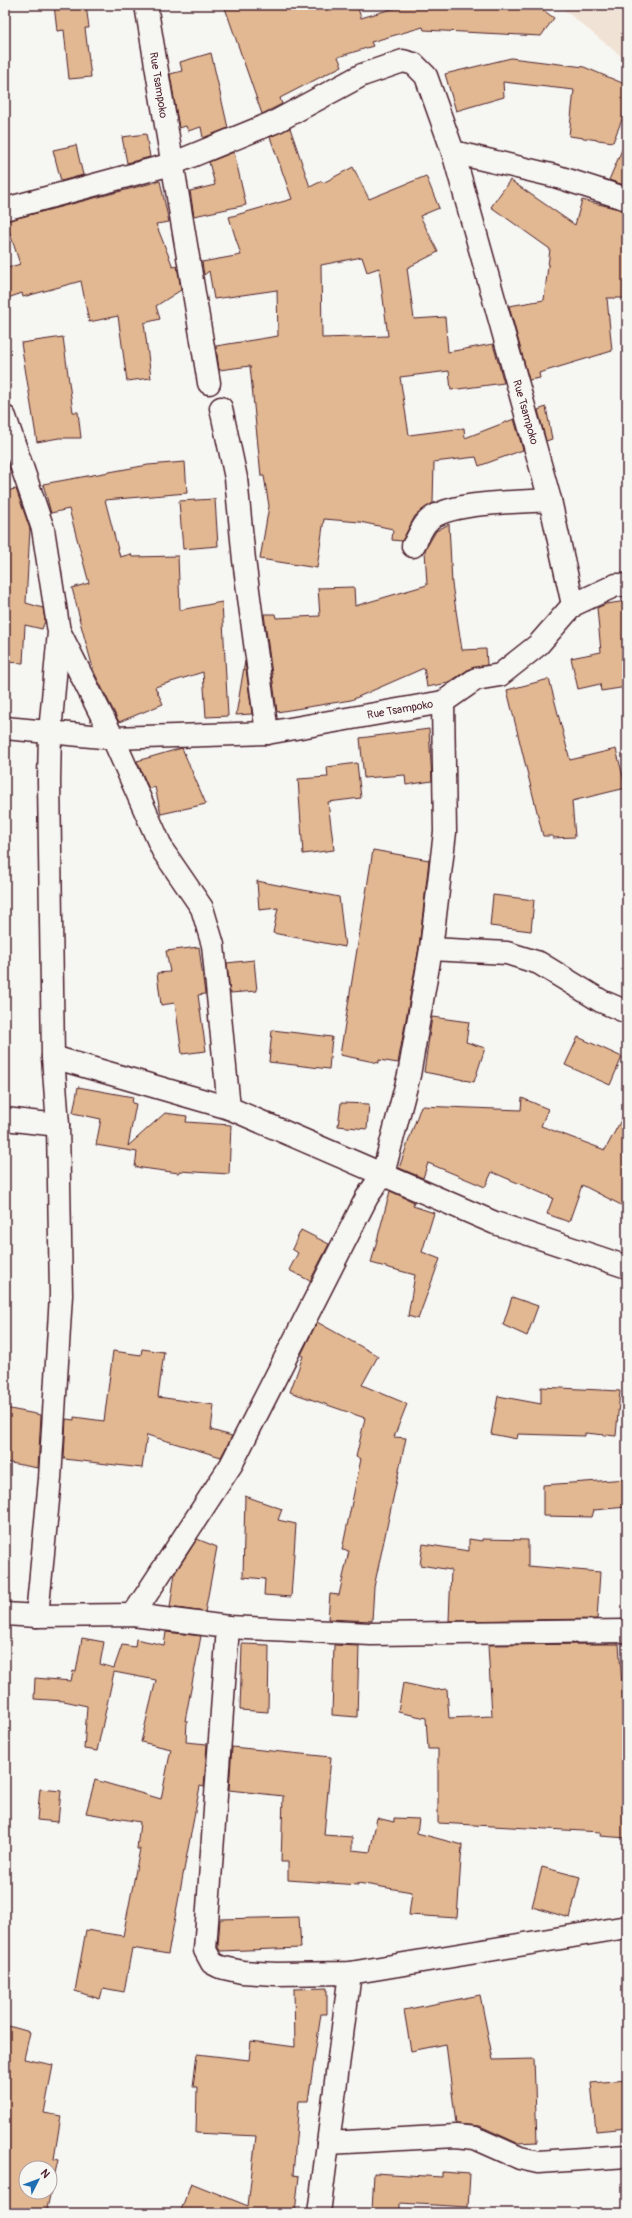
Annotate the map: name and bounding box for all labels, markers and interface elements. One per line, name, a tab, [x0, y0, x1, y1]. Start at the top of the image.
street label: Rue Tsampoko	[147, 51, 170, 119]
street label: Rue Tsampoko	[510, 378, 541, 446]
street label: Rue Tsampoko	[366, 697, 434, 722]
north arrow	[18, 2160, 58, 2200]
text: N	[38, 2167, 53, 2181]

